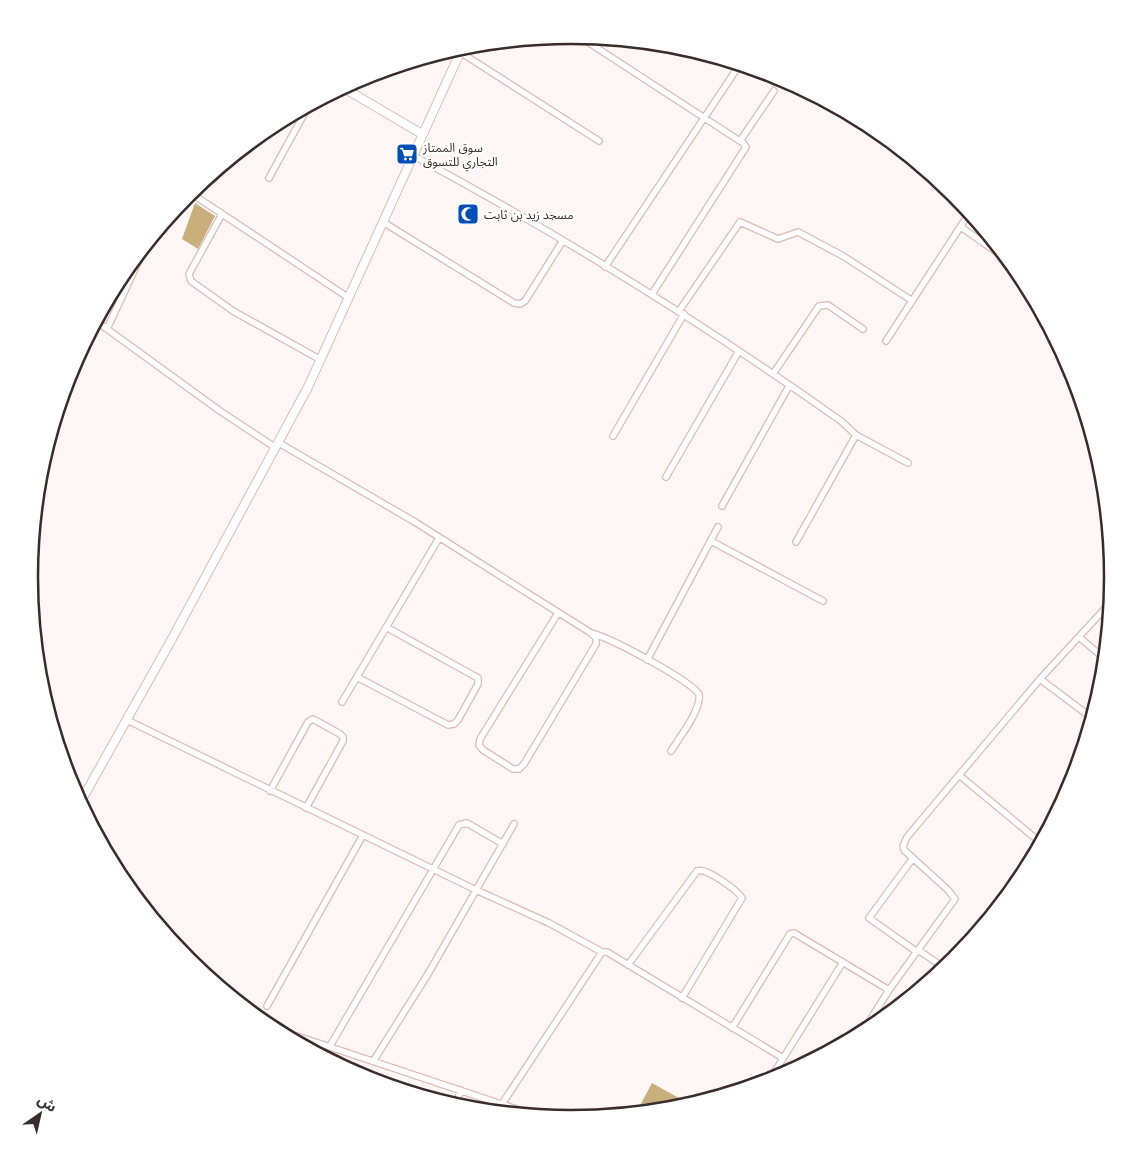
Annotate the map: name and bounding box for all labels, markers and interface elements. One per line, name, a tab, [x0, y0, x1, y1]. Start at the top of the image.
place label: سوق الممتاز التجاري للتسوق	[422, 139, 498, 171]
supermarket icon: سوق الممتاز التجاري للتسوق	[395, 142, 419, 166]
mosque icon: مسجد زيد بن ثابت	[456, 202, 480, 226]
place label: مسجد زيد بن ثابت	[484, 206, 574, 223]
north arrow	[15, 1089, 65, 1139]
text: ش	[34, 1090, 61, 1117]

